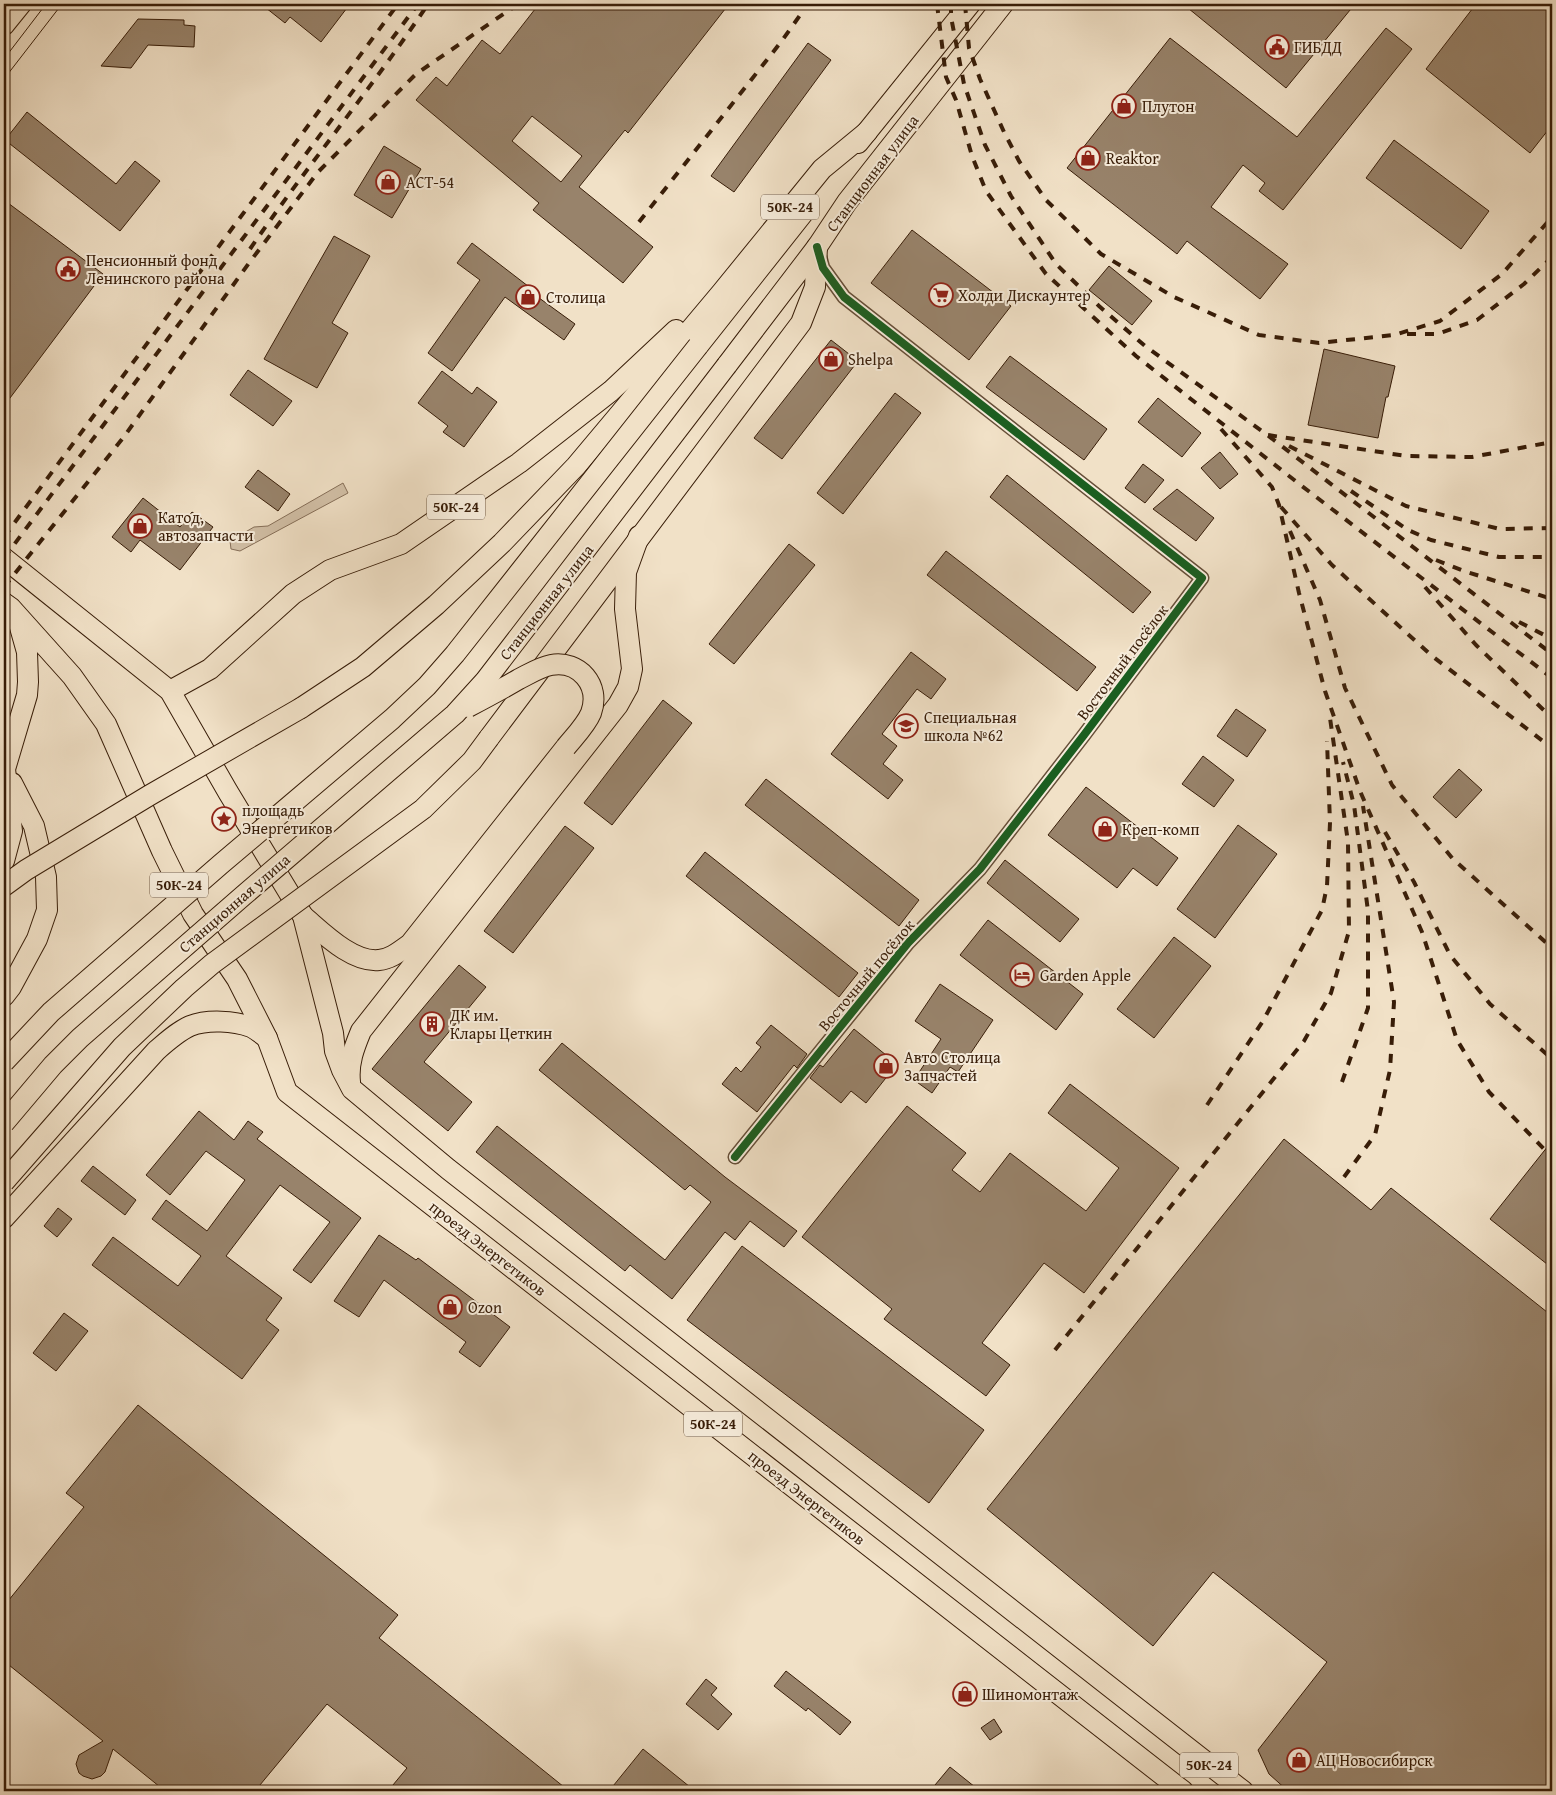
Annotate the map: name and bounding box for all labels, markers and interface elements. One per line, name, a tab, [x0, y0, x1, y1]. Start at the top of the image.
public building icon: ГИБДД	[1264, 34, 1290, 60]
place label: ГИБДД	[1294, 35, 1342, 59]
shop icon: Плутон	[1111, 93, 1137, 119]
place label: Плутон	[1142, 94, 1194, 118]
street label: Станционная улица	[820, 109, 924, 237]
shop icon: Reaktor	[1075, 145, 1101, 171]
place label: Reaktor	[1106, 146, 1159, 170]
shop icon: АСТ-54	[375, 169, 401, 195]
place label: АСТ-54	[406, 170, 455, 194]
road number: 50К-24	[761, 194, 819, 220]
place label: Пенсионный фонд Ленинского района	[86, 248, 225, 290]
public building icon: Пенсионный фонд Ленинского района	[55, 256, 81, 282]
supermarket icon: Холди Дискаунтер	[928, 282, 954, 308]
place label: Холди Дискаунтер	[958, 283, 1091, 307]
shop icon: Столица	[515, 284, 541, 310]
place label: Столица	[546, 285, 606, 309]
shop icon: Shelpa	[818, 346, 844, 372]
place label: Shelpa	[848, 347, 893, 371]
road number: 50К-24	[427, 494, 485, 520]
place label: Катод, автозапчасти	[158, 505, 254, 547]
shop icon: Катод, автозапчасти	[127, 513, 153, 539]
street label: Станционная улица	[493, 539, 599, 665]
street label: Восточный посёлок	[1070, 599, 1174, 725]
place label: Специальная школа №62	[924, 705, 1017, 747]
school or university icon: Специальная школа №62	[893, 713, 919, 739]
place label: площадь Энергетиков	[242, 798, 333, 840]
place icon: площадь Энергетиков	[211, 806, 237, 832]
shop icon: Креп-комп	[1092, 816, 1118, 842]
place label: Креп-комп	[1122, 817, 1199, 841]
street label: Станционная улица	[173, 847, 295, 958]
road number: 50К-24	[150, 872, 208, 898]
street label: Восточный посёлок	[812, 913, 920, 1036]
hotel icon: Garden Apple	[1009, 962, 1035, 988]
place label: Garden Apple	[1040, 963, 1131, 987]
place label: ДК им. Клары Цеткин	[449, 1003, 552, 1045]
building icon: ДК им. Клары Цеткин	[419, 1011, 445, 1037]
place label: Авто Столица Запчастей	[904, 1045, 1001, 1087]
shop icon: Авто Столица Запчастей	[873, 1053, 899, 1079]
street label: проезд Энергетиков	[424, 1195, 552, 1302]
shop icon: Ozon	[437, 1294, 463, 1320]
place label: Ozon	[468, 1295, 502, 1319]
road number: 50К-24	[684, 1412, 742, 1436]
street label: проезд Энергетиков	[743, 1444, 871, 1551]
shop icon: Шиномонтаж	[952, 1681, 978, 1707]
place label: Шиномонтаж	[982, 1682, 1079, 1706]
shop icon: АЦ Новосибирск	[1286, 1747, 1312, 1773]
place label: АЦ Новосибирск	[1316, 1748, 1433, 1772]
road number: 50К-24	[1180, 1752, 1238, 1778]

